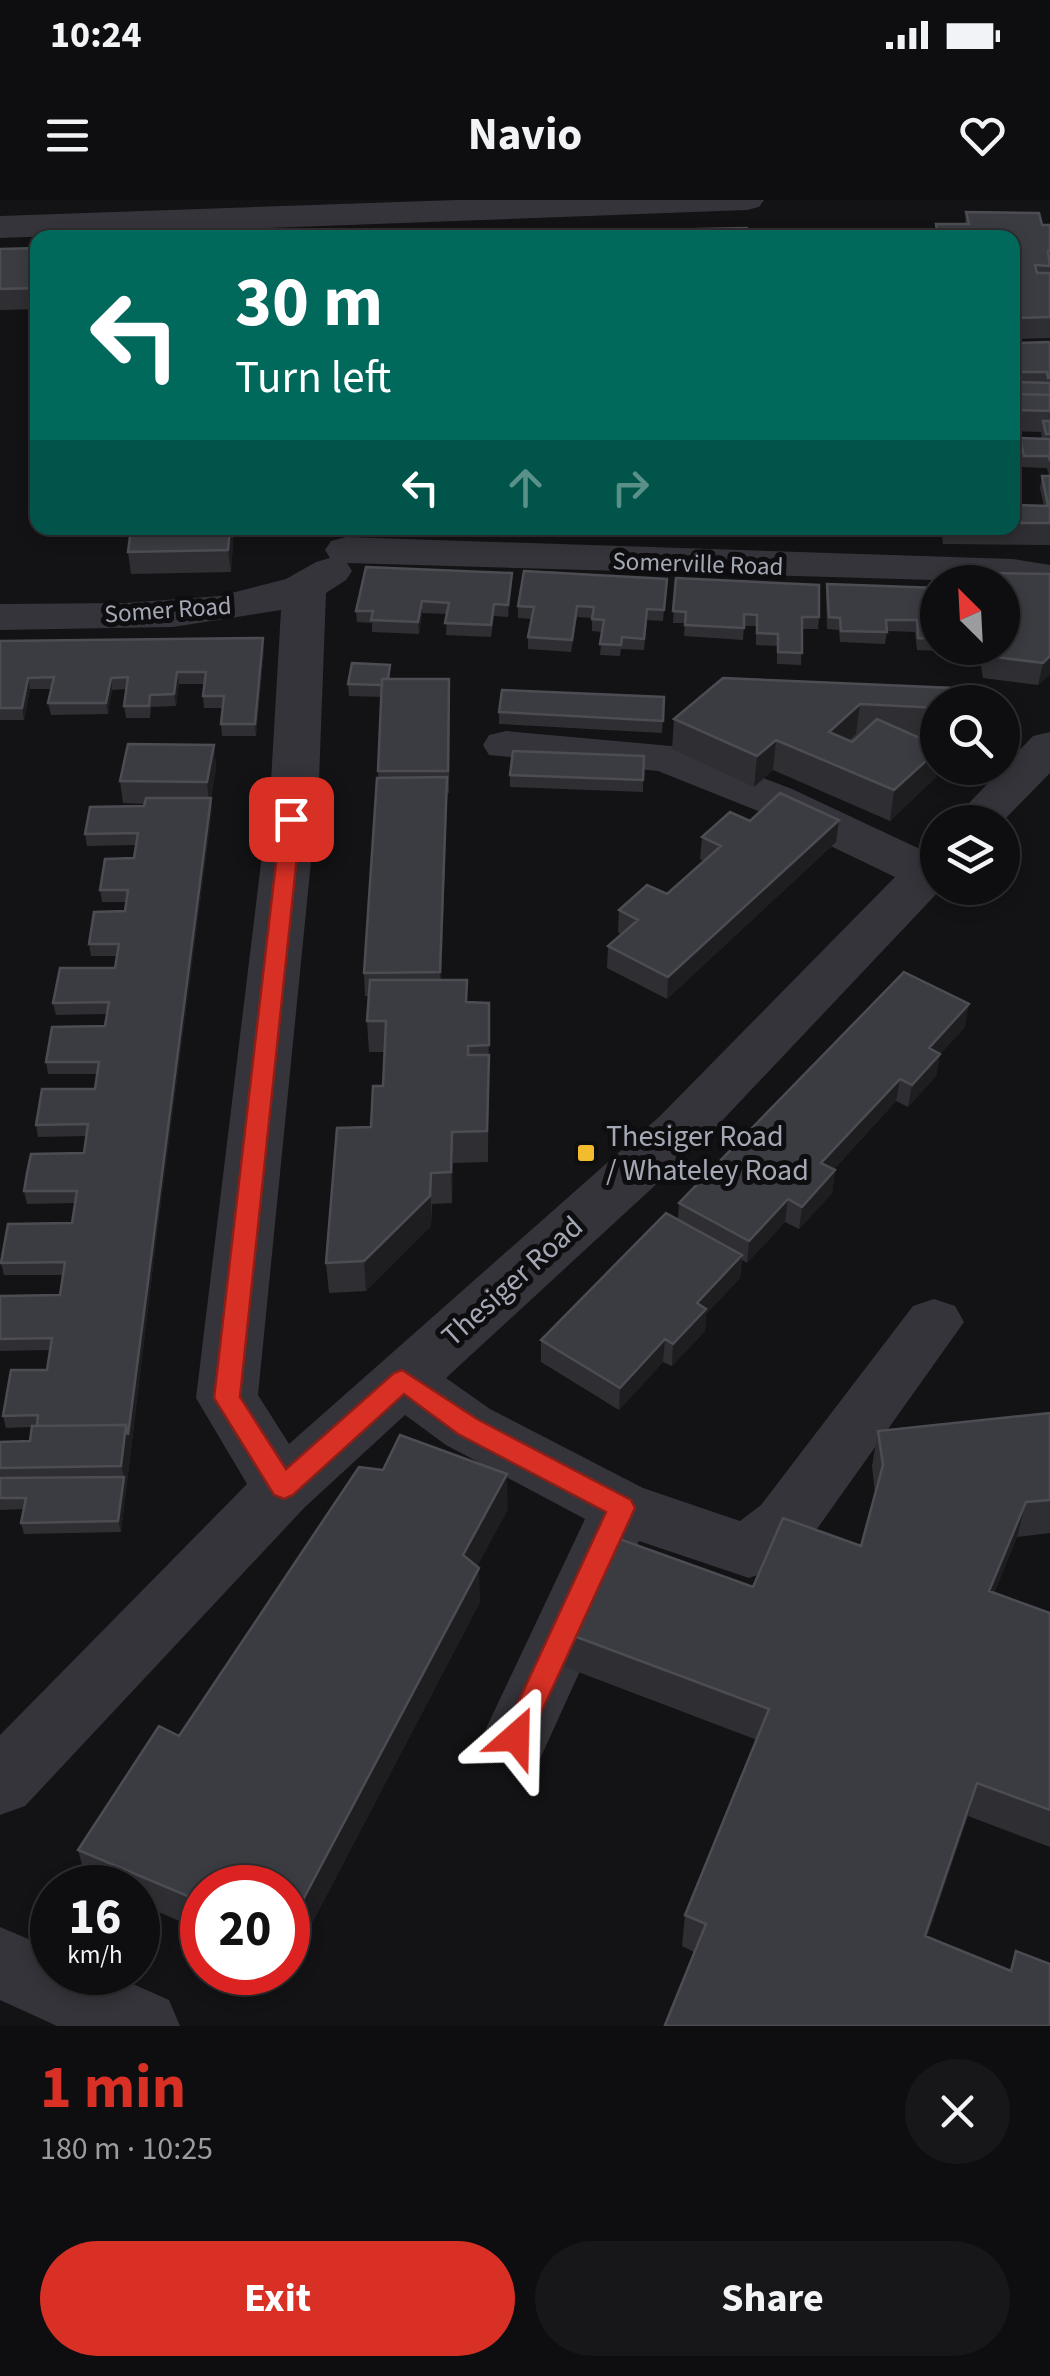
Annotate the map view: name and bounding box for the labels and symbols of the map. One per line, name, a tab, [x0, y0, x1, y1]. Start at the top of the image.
street label: Somerville Road	[612, 543, 784, 585]
north arrow	[920, 565, 1020, 665]
street label: Somer Road	[103, 588, 233, 632]
pin	[249, 777, 334, 862]
place label: Thesiger Road / Whateley Road	[606, 1115, 809, 1192]
marker: Thesiger Road / Whateley Road	[575, 1142, 597, 1164]
street label: Thesiger Road	[432, 1206, 593, 1357]
position arrow	[464, 1685, 568, 1789]
speed limit sign: 20	[180, 1865, 310, 1995]

